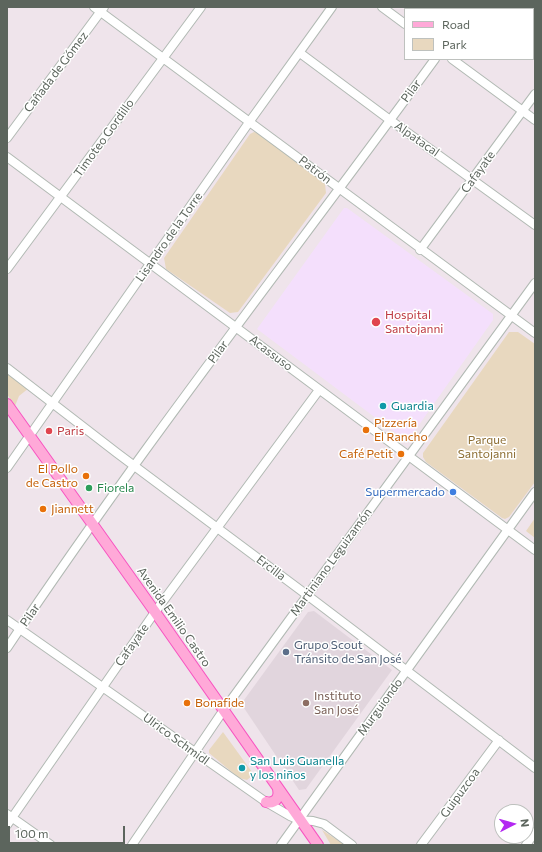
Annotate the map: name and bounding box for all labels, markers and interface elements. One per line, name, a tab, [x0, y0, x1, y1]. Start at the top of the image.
legend	[404, 8, 534, 60]
text: Road	[442, 17, 470, 31]
street label: Cañada de Gómez	[21, 29, 91, 115]
text: Park	[442, 37, 467, 51]
street label: Pilar	[398, 77, 424, 105]
street label: Timoteo Gordillo	[71, 96, 137, 180]
street label: Alpatacal	[392, 118, 442, 160]
street label: Cafayate	[458, 148, 498, 196]
street label: Patrón	[296, 153, 334, 187]
street label: Lisandro de la Torre	[133, 189, 205, 285]
place label: Hospital Santojanni	[385, 308, 443, 336]
marker: Hospital Santojanni	[370, 316, 382, 328]
street label: Acassuso	[247, 332, 295, 374]
street label: Pilar	[205, 338, 231, 366]
place label: Guardia	[391, 399, 434, 413]
marker: Guardia	[378, 401, 388, 411]
place label: Pizzería El Rancho	[374, 416, 428, 444]
place label: Paris	[57, 424, 84, 438]
marker: Pizzería El Rancho	[361, 425, 371, 435]
marker: Paris	[44, 426, 54, 436]
park label: Parque Santojanni	[458, 433, 516, 461]
place label: Café Petit	[339, 447, 393, 461]
marker: Café Petit	[396, 449, 406, 459]
place label: El Pollo de Castro	[26, 462, 78, 490]
marker: El Pollo de Castro	[81, 471, 91, 481]
place label: Fiorela	[97, 481, 134, 495]
marker: Fiorela	[84, 483, 94, 493]
place label: Supermercado	[365, 485, 445, 499]
marker: Supermercado	[448, 487, 458, 497]
place label: Jiannett	[51, 502, 94, 516]
marker: Jiannett	[38, 504, 48, 514]
street label: Martiniano Leguizamón	[287, 505, 375, 619]
street label: Ercilla	[253, 552, 289, 584]
street label: Avenida Emilio Castro	[134, 564, 214, 670]
street label: Pilar	[17, 601, 43, 629]
street label: Cafayate	[112, 621, 152, 669]
place label: Grupo Scout Tránsito de San José	[294, 638, 402, 666]
marker: Grupo Scout Tránsito de San José	[281, 647, 291, 657]
street label: Murguiondo	[354, 676, 406, 738]
place label: Instituto San José	[314, 689, 361, 717]
place label: Bonafide	[195, 696, 244, 710]
marker: Bonafide	[182, 698, 192, 708]
marker: Instituto San José	[301, 698, 311, 708]
street label: Ulrico Schmidl	[140, 710, 212, 768]
place label: San Luis Guanella y los niños	[250, 754, 344, 782]
marker: San Luis Guanella y los niños	[237, 763, 247, 773]
street label: Guipuzcoa	[437, 765, 483, 821]
north arrow	[494, 804, 534, 844]
scale bar	[10, 818, 127, 844]
text: N	[519, 818, 532, 828]
text: 100 m	[15, 826, 49, 840]

